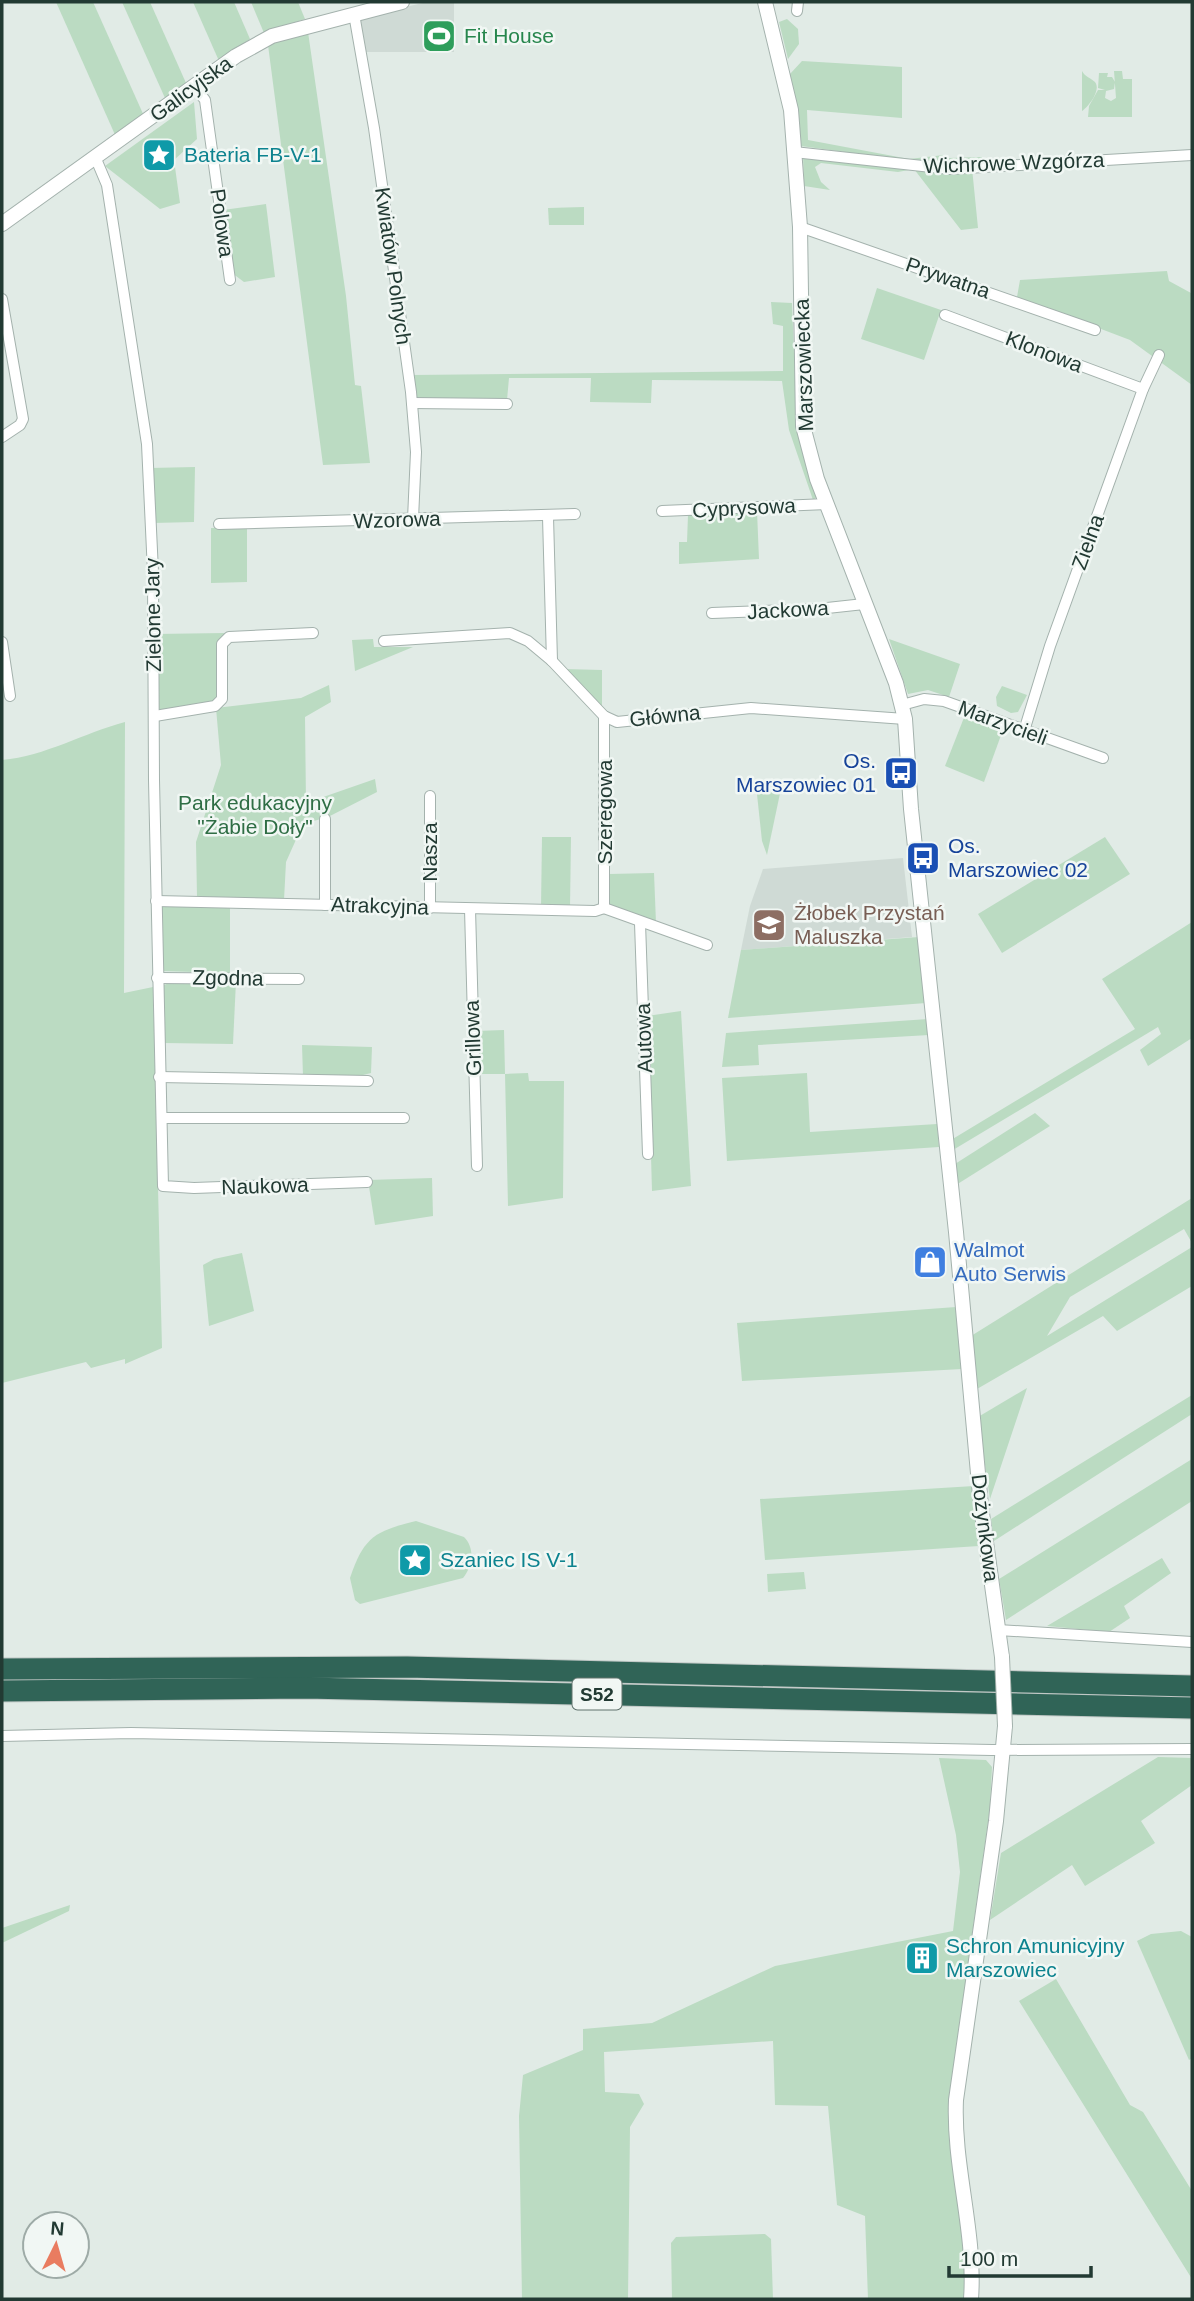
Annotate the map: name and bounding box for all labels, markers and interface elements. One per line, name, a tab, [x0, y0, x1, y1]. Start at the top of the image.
sports icon: Fit House	[420, 17, 458, 55]
place label: Fit House	[464, 24, 554, 47]
street label: Galicyjska	[145, 51, 236, 126]
place icon: Bateria FB-V-1	[140, 136, 178, 174]
place label: Bateria FB-V-1	[184, 143, 322, 166]
street label: Wichrowe Wzgórza	[923, 148, 1105, 177]
street label: Kwiatów Polnych	[371, 186, 416, 346]
street label: Polowa	[206, 187, 239, 259]
street label: Prywatna	[903, 252, 994, 303]
street label: Marszowiecka	[790, 298, 817, 432]
street label: Klonowa	[1002, 326, 1086, 377]
street label: Cyprysowa	[692, 493, 797, 522]
street label: Wzorowa	[353, 506, 441, 533]
street label: Zielna	[1067, 511, 1108, 573]
street label: Zielone Jary	[140, 557, 165, 672]
street label: Jackowa	[747, 596, 830, 623]
street label: Marzycieli	[955, 696, 1051, 749]
street label: Główna	[628, 700, 702, 731]
place label: Os. Marszowiec 01	[736, 749, 876, 796]
bus stop icon: Os. Marszowiec 01	[882, 754, 920, 792]
street label: Szeregowa	[593, 759, 616, 865]
park label: Park edukacyjny "Żabie Doły"	[178, 791, 333, 838]
street label: Nasza	[418, 822, 441, 882]
place label: Os. Marszowiec 02	[948, 834, 1088, 881]
bus stop icon: Os. Marszowiec 02	[904, 839, 942, 877]
street label: Atrakcyjna	[331, 892, 430, 919]
place label: Żłobek Przystań Maluszka	[794, 901, 945, 948]
school or university icon: Żłobek Przystań Maluszka	[750, 906, 788, 944]
street label: Zgodna	[192, 965, 264, 990]
street label: Grillowa	[460, 999, 485, 1076]
street label: Autowa	[631, 1002, 656, 1073]
street label: Naukowa	[221, 1172, 309, 1199]
place label: Walmot Auto Serwis	[954, 1238, 1066, 1285]
shop icon: Walmot Auto Serwis	[911, 1243, 949, 1281]
street label: Dożynkowa	[967, 1473, 1004, 1584]
place icon: Szaniec IS V-1	[396, 1541, 434, 1579]
place label: Szaniec IS V-1	[440, 1548, 578, 1571]
road number: S52	[572, 1678, 622, 1710]
place label: Schron Amunicyjny Marszowiec	[946, 1934, 1125, 1981]
building icon: Schron Amunicyjny Marszowiec	[903, 1939, 941, 1977]
north arrow	[21, 2210, 91, 2280]
text: N	[50, 2218, 65, 2240]
scale bar	[949, 2234, 1091, 2278]
text: 100 m	[960, 2247, 1018, 2270]

